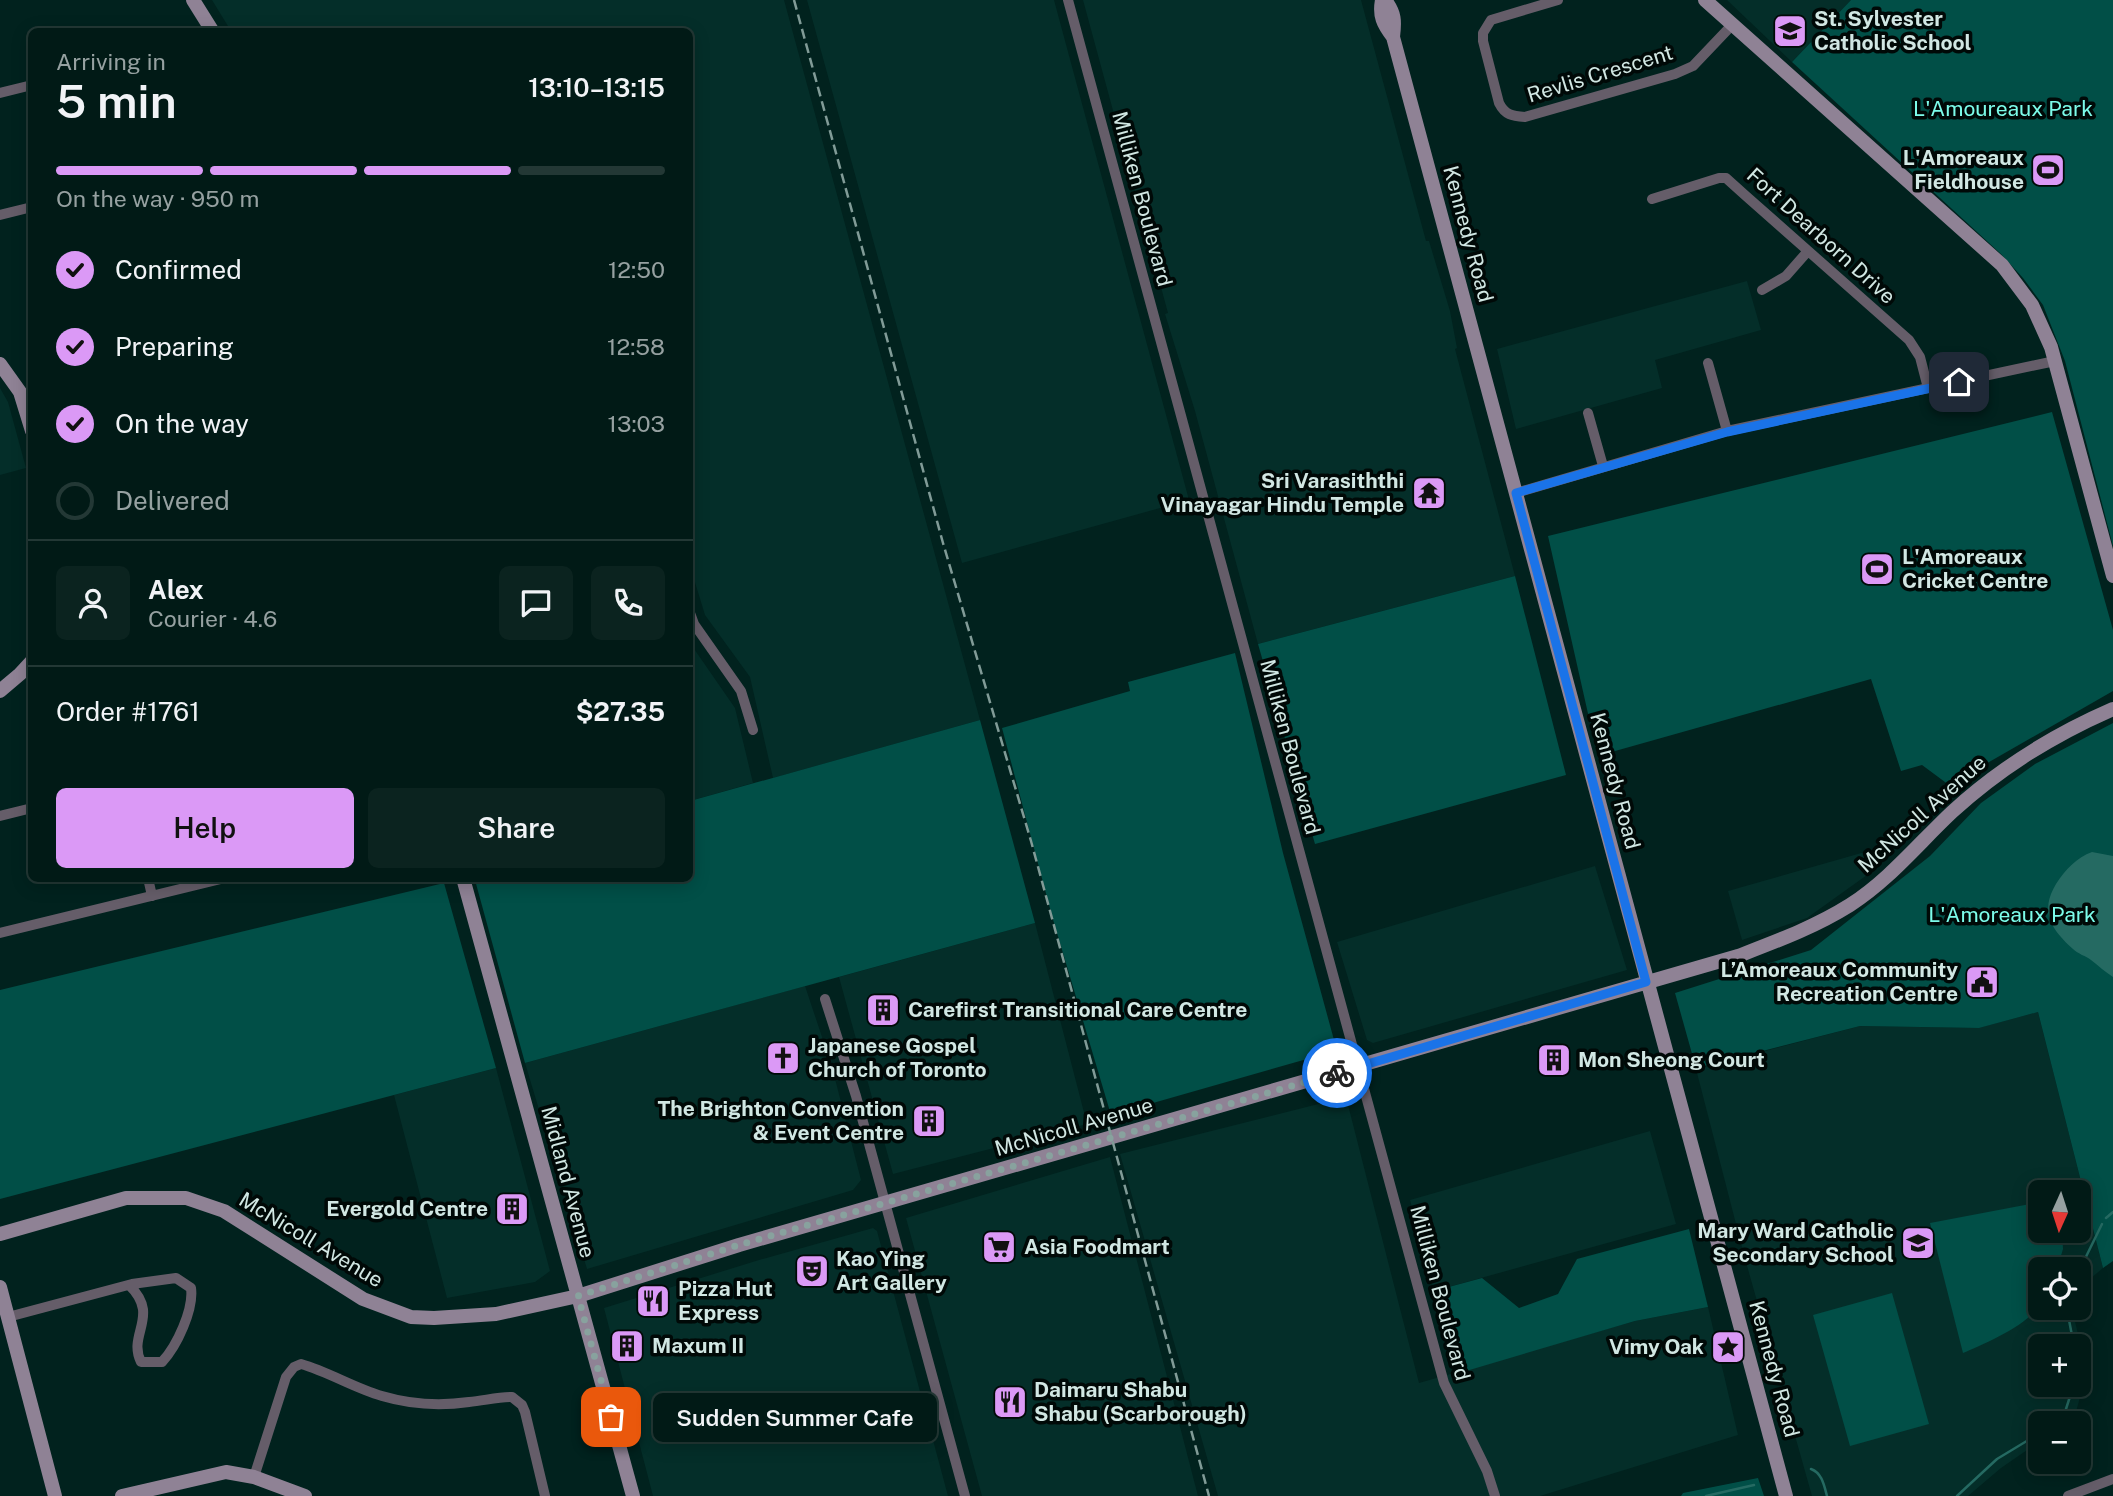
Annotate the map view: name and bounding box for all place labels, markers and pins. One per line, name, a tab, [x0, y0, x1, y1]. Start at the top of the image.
place label: St. Sylvester Catholic School	[1814, 6, 1972, 55]
school or university icon: St. Sylvester Catholic School	[1771, 12, 1809, 50]
place label: L'Amoreaux Fieldhouse	[1903, 145, 2024, 194]
sports icon: L'Amoreaux Fieldhouse	[2029, 151, 2067, 189]
pin	[1929, 352, 1989, 412]
place label: Sri Varasiththi Vinayagar Hindu Temple	[1160, 468, 1404, 517]
temple icon: Sri Varasiththi Vinayagar Hindu Temple	[1410, 474, 1448, 512]
place label: L'Amoreaux Cricket Centre	[1902, 544, 2048, 593]
sports icon: L'Amoreaux Cricket Centre	[1858, 550, 1896, 588]
place label: L’Amoreaux Community Recreation Centre	[1721, 957, 1958, 1006]
public building icon: L’Amoreaux Community Recreation Centre	[1963, 963, 2001, 1001]
building icon: Carefirst Transitional Care Centre	[864, 991, 902, 1029]
place label: Carefirst Transitional Care Centre	[908, 997, 1247, 1022]
place label: Japanese Gospel Church of Toronto	[808, 1033, 987, 1082]
church icon: Japanese Gospel Church of Toronto	[764, 1039, 802, 1077]
building icon: Mon Sheong Court	[1535, 1041, 1573, 1079]
place label: Mon Sheong Court	[1578, 1047, 1765, 1072]
place label: The Brighton Convention & Event Centre	[657, 1096, 904, 1145]
building icon: The Brighton Convention & Event Centre	[910, 1102, 948, 1140]
building icon: Evergold Centre	[493, 1190, 531, 1228]
place label: Evergold Centre	[326, 1196, 488, 1221]
place label: Mary Ward Catholic Secondary School	[1697, 1218, 1894, 1267]
school or university icon: Mary Ward Catholic Secondary School	[1899, 1224, 1937, 1262]
supermarket icon: Asia Foodmart	[980, 1228, 1018, 1266]
place label: Asia Foodmart	[1024, 1234, 1170, 1259]
place label: Kao Ying Art Gallery	[836, 1246, 947, 1295]
theatre icon: Kao Ying Art Gallery	[793, 1252, 831, 1290]
place label: Pizza Hut Express	[678, 1276, 773, 1325]
restaurant icon: Pizza Hut Express	[634, 1282, 672, 1320]
building icon: Maxum II	[608, 1327, 646, 1365]
place icon: Vimy Oak	[1709, 1328, 1747, 1366]
place label: Maxum II	[652, 1333, 744, 1358]
place label: Vimy Oak	[1609, 1334, 1704, 1359]
place label: Daimaru Shabu Shabu (Scarborough)	[1034, 1377, 1247, 1426]
restaurant icon: Daimaru Shabu Shabu (Scarborough)	[991, 1383, 1029, 1421]
pin	[581, 1387, 641, 1447]
callout: Sudden Summer Cafe	[653, 1392, 936, 1442]

